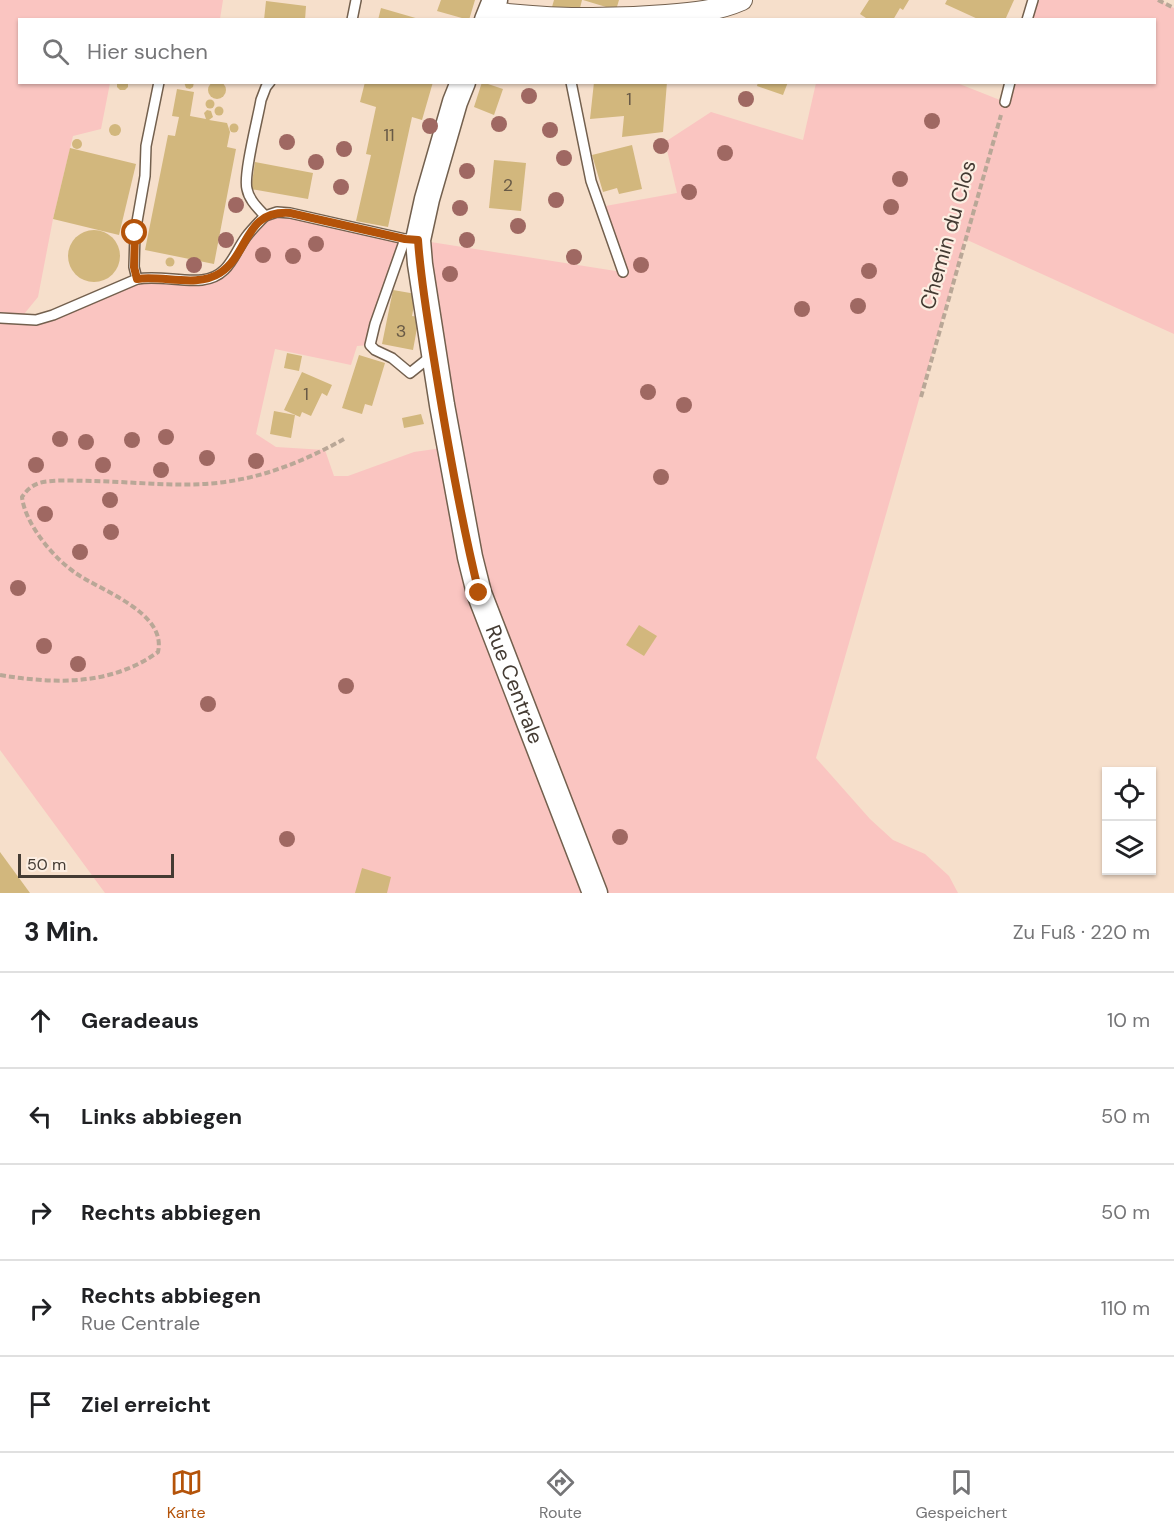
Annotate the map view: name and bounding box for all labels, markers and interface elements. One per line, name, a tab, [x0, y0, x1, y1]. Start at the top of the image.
search box	[18, 18, 1156, 84]
icon: search	[39, 35, 72, 68]
text: Hier suchen	[87, 37, 208, 66]
house number: 1	[626, 87, 632, 111]
house number: 11	[383, 123, 395, 147]
street label: Chemin du Clos	[913, 157, 983, 313]
house number: 2	[503, 173, 513, 197]
route start	[121, 219, 147, 245]
house number: 3	[396, 319, 406, 343]
house number: 1	[303, 382, 309, 406]
route end	[465, 579, 491, 605]
street label: Rue Centrale	[479, 621, 550, 748]
map controls	[1102, 767, 1156, 875]
button: locate	[1102, 767, 1156, 821]
button: layers	[1102, 821, 1156, 875]
scale bar	[18, 851, 174, 878]
text: 50 m	[27, 854, 66, 875]
text: 3 Min.	[24, 915, 99, 949]
text: Zu Fuß · 220 m	[1013, 919, 1150, 945]
icon: ahead	[24, 1004, 57, 1037]
text: Geradeaus	[81, 1006, 199, 1035]
text: 10 m	[1107, 1007, 1150, 1033]
icon: left	[24, 1100, 57, 1133]
text: Links abbiegen	[81, 1102, 242, 1131]
text: 50 m	[1101, 1103, 1150, 1129]
icon: right	[24, 1196, 57, 1229]
text: Rechts abbiegen	[81, 1198, 261, 1227]
text: 50 m	[1101, 1199, 1150, 1225]
text: Rechts abbiegen	[81, 1281, 261, 1310]
icon: right	[24, 1292, 57, 1325]
text: 110 m	[1101, 1295, 1150, 1321]
text: Rue Centrale	[81, 1310, 200, 1336]
icon: arrive	[24, 1388, 57, 1421]
text: Ziel erreicht	[81, 1390, 211, 1419]
tab: Karte	[167, 1466, 206, 1523]
tab: Route	[539, 1466, 582, 1523]
tab: Gespeichert	[915, 1466, 1007, 1523]

